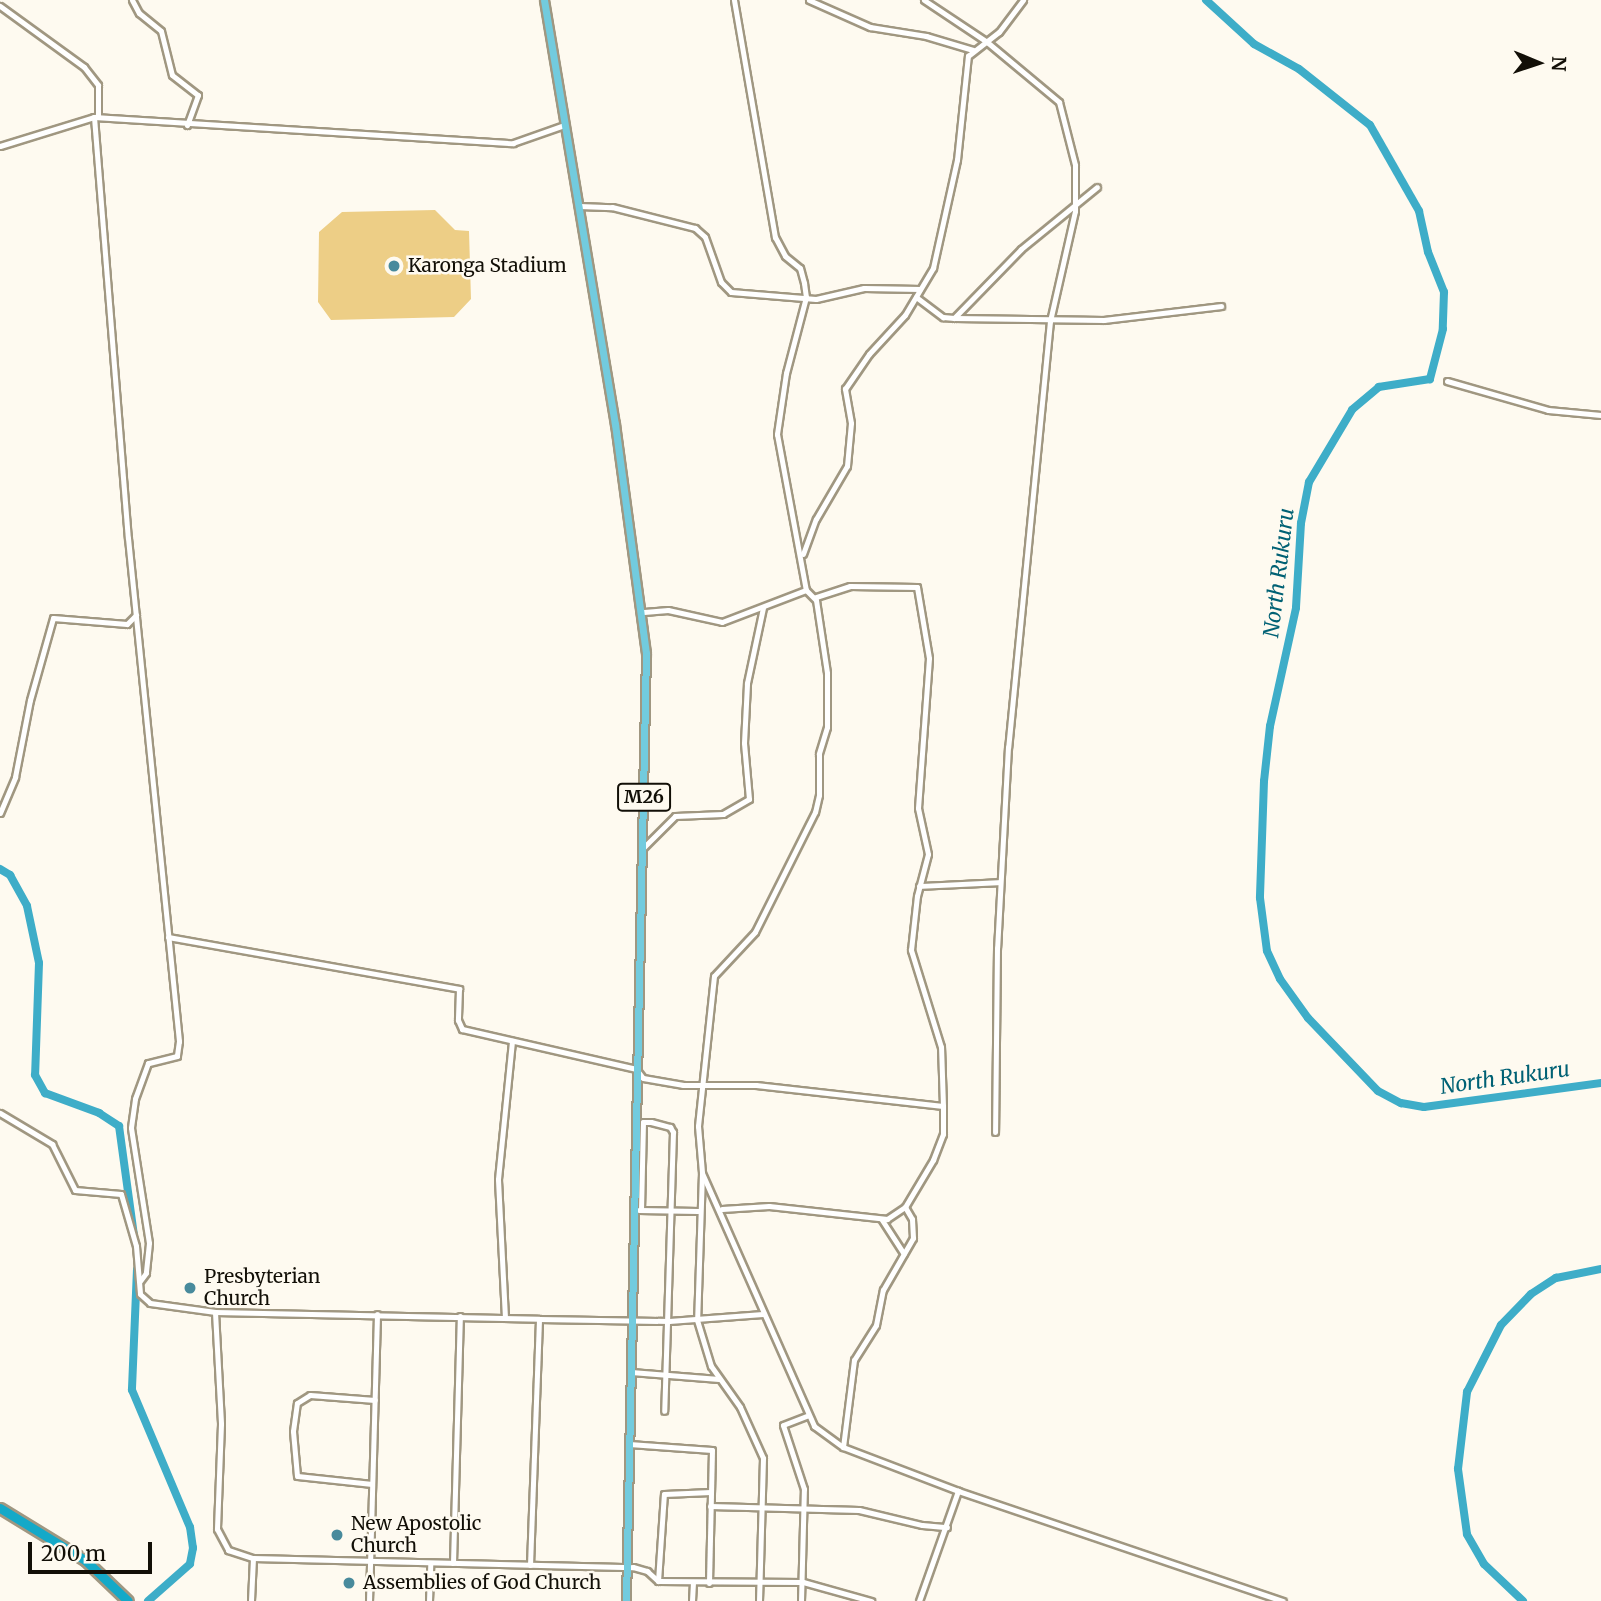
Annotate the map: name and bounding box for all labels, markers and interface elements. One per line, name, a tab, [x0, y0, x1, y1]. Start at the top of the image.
north arrow	[1503, 28, 1573, 98]
text: N	[1547, 56, 1571, 72]
place label: Karonga Stadium	[408, 255, 567, 277]
marker: Karonga Stadium	[386, 258, 402, 274]
water label: North Rukuru	[1259, 507, 1299, 639]
road number: M26	[616, 782, 672, 812]
water label: North Rukuru	[1439, 1056, 1571, 1100]
place label: Presbyterian Church	[204, 1266, 320, 1310]
marker: Presbyterian Church	[182, 1280, 198, 1296]
place label: New Apostolic Church	[351, 1513, 481, 1557]
marker: New Apostolic Church	[329, 1527, 345, 1543]
scale bar	[32, 1528, 156, 1572]
text: 200 m	[41, 1540, 106, 1567]
place label: Assemblies of God Church	[363, 1572, 601, 1594]
marker: Assemblies of God Church	[341, 1575, 357, 1591]

